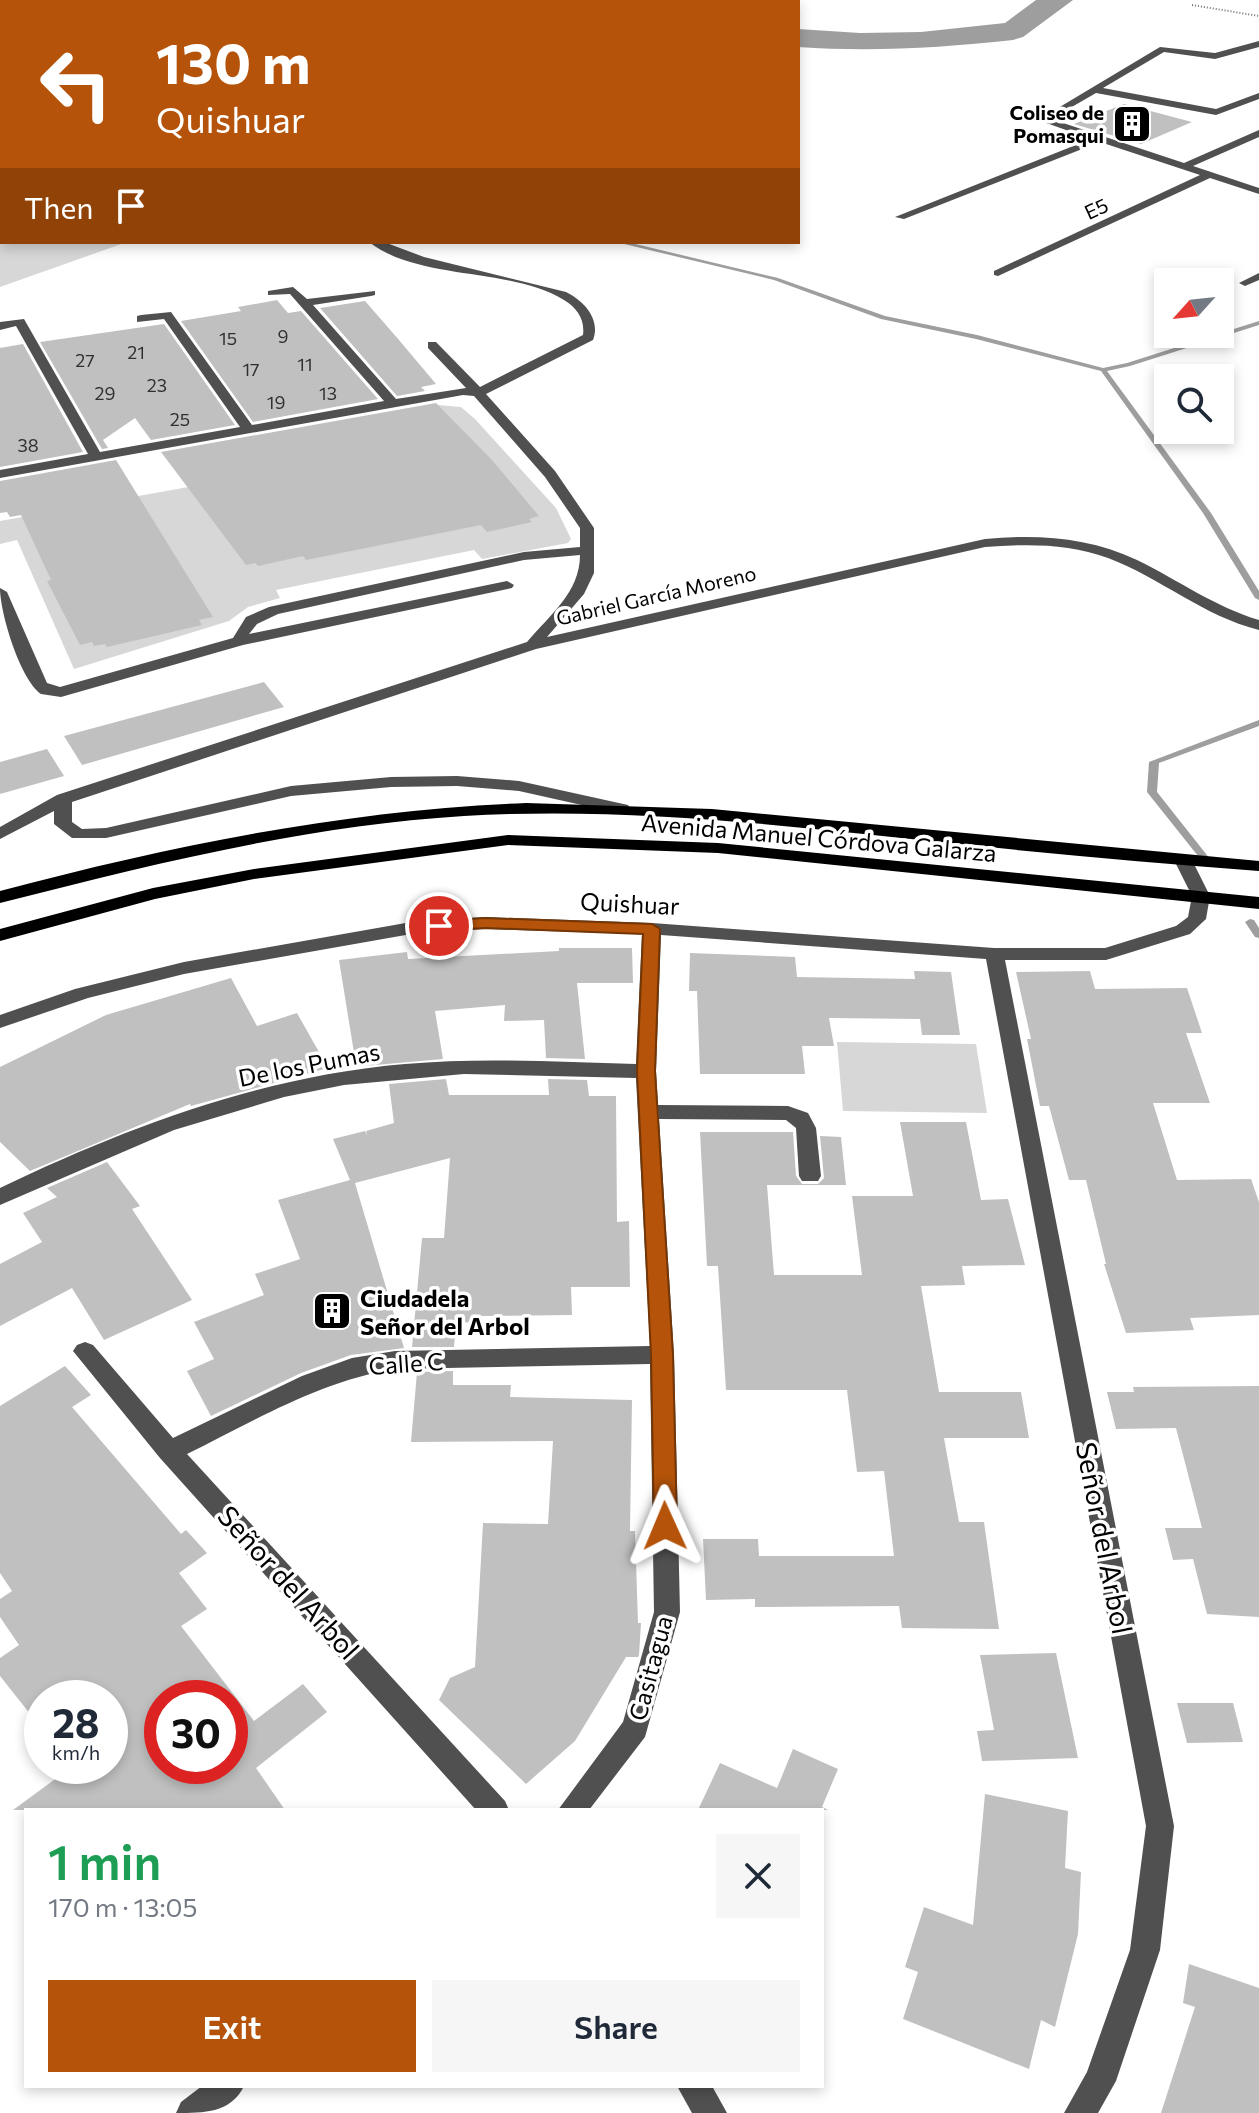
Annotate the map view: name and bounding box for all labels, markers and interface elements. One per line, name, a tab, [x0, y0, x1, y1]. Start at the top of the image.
text: 130 m	[156, 27, 311, 96]
icon: left	[24, 32, 128, 136]
text: Quishuar	[156, 96, 305, 140]
place label: Coliseo de Pomasqui	[1010, 100, 1104, 147]
building icon: Coliseo de Pomasqui	[1111, 103, 1153, 145]
icon: arrive	[109, 184, 153, 228]
text: Then	[24, 188, 93, 225]
street label: E5	[1080, 192, 1112, 224]
north arrow	[1154, 268, 1234, 348]
map controls	[1154, 268, 1234, 444]
house number: 9	[278, 325, 288, 347]
house number: 15	[219, 327, 237, 349]
house number: 21	[127, 341, 145, 363]
house number: 27	[75, 349, 95, 371]
house number: 11	[297, 353, 313, 375]
house number: 17	[242, 358, 260, 380]
button: search	[1154, 364, 1234, 444]
house number: 23	[147, 374, 167, 396]
house number: 29	[95, 382, 115, 404]
house number: 13	[319, 382, 337, 404]
house number: 19	[267, 391, 285, 413]
house number: 25	[170, 408, 190, 430]
house number: 38	[17, 434, 39, 456]
street label: Gabriel García Moreno	[554, 560, 758, 630]
street label: Avenida Manuel Córdova Galarza	[640, 807, 998, 867]
street label: Quishuar	[580, 886, 681, 920]
pin	[405, 892, 473, 960]
icon: arrive	[417, 904, 461, 948]
street label: De los Pumas	[236, 1036, 382, 1092]
place label: Ciudadela Señor del Arbol	[360, 1283, 530, 1340]
building icon: Ciudadela Señor del Arbol	[311, 1290, 353, 1332]
street label: Calle C	[368, 1346, 444, 1380]
street label: Señor del Arbol	[1070, 1439, 1140, 1637]
position arrow	[623, 1484, 707, 1568]
street label: Señor del Arbol	[211, 1498, 367, 1666]
street label: Casitagua	[622, 1612, 678, 1724]
speed limit sign: 30	[144, 1680, 248, 1784]
text: 28	[52, 1697, 100, 1746]
text: km/h	[52, 1740, 100, 1764]
text: 1 min	[48, 1831, 161, 1890]
button: close	[716, 1834, 800, 1918]
text: 170 m · 13:05	[48, 1891, 197, 1922]
button: Exit	[48, 1980, 416, 2072]
button: Share	[432, 1980, 800, 2072]

